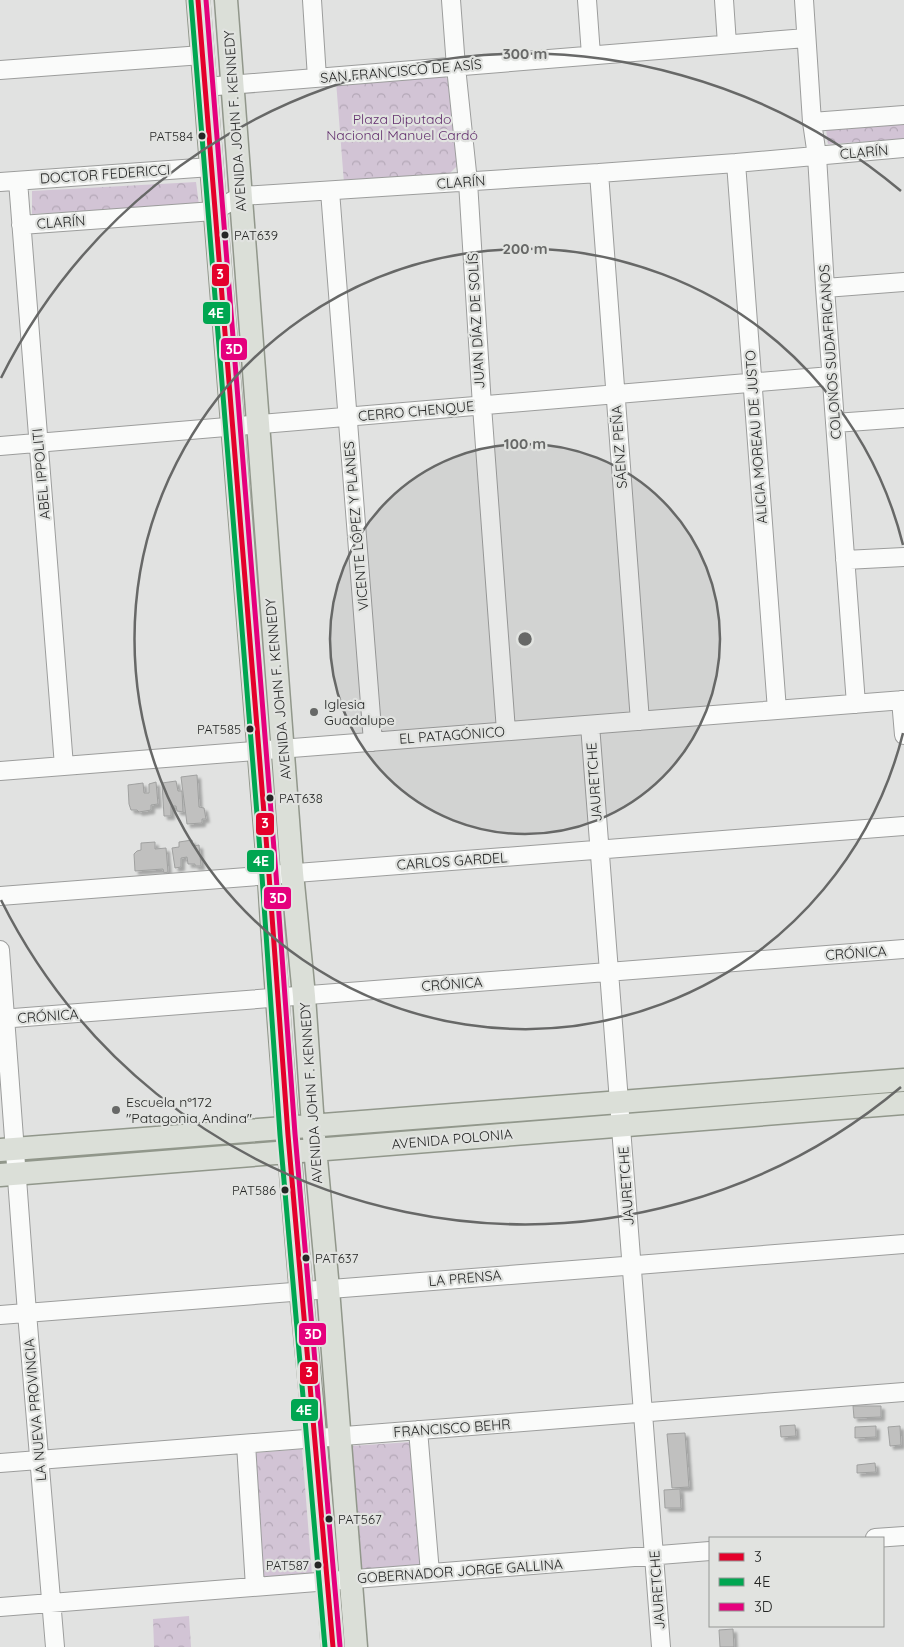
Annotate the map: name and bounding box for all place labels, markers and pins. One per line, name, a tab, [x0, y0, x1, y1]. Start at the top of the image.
place label: PAT584	[149, 128, 193, 144]
marker: PAT584	[197, 131, 207, 141]
place label: PAT639	[234, 227, 278, 243]
marker: PAT639	[220, 230, 230, 240]
centre of rings	[516, 630, 534, 648]
place label: Iglesia Guadalupe	[324, 695, 395, 729]
marker: Iglesia Guadalupe	[308, 706, 320, 718]
place label: PAT585	[197, 721, 241, 737]
marker: PAT585	[245, 724, 255, 734]
place label: PAT638	[279, 790, 323, 806]
marker: PAT638	[265, 793, 275, 803]
place label: Escuela n°172 "Patagonia Andina"	[126, 1093, 252, 1127]
marker: Escuela n°172 "Patagonia Andina"	[110, 1104, 122, 1116]
place label: PAT586	[232, 1182, 276, 1198]
marker: PAT586	[280, 1185, 290, 1195]
place label: PAT637	[315, 1250, 359, 1266]
marker: PAT637	[301, 1253, 311, 1263]
place label: PAT567	[338, 1511, 382, 1527]
marker: PAT567	[324, 1514, 334, 1524]
place label: PAT587	[266, 1557, 309, 1573]
marker: PAT587	[313, 1560, 323, 1570]

